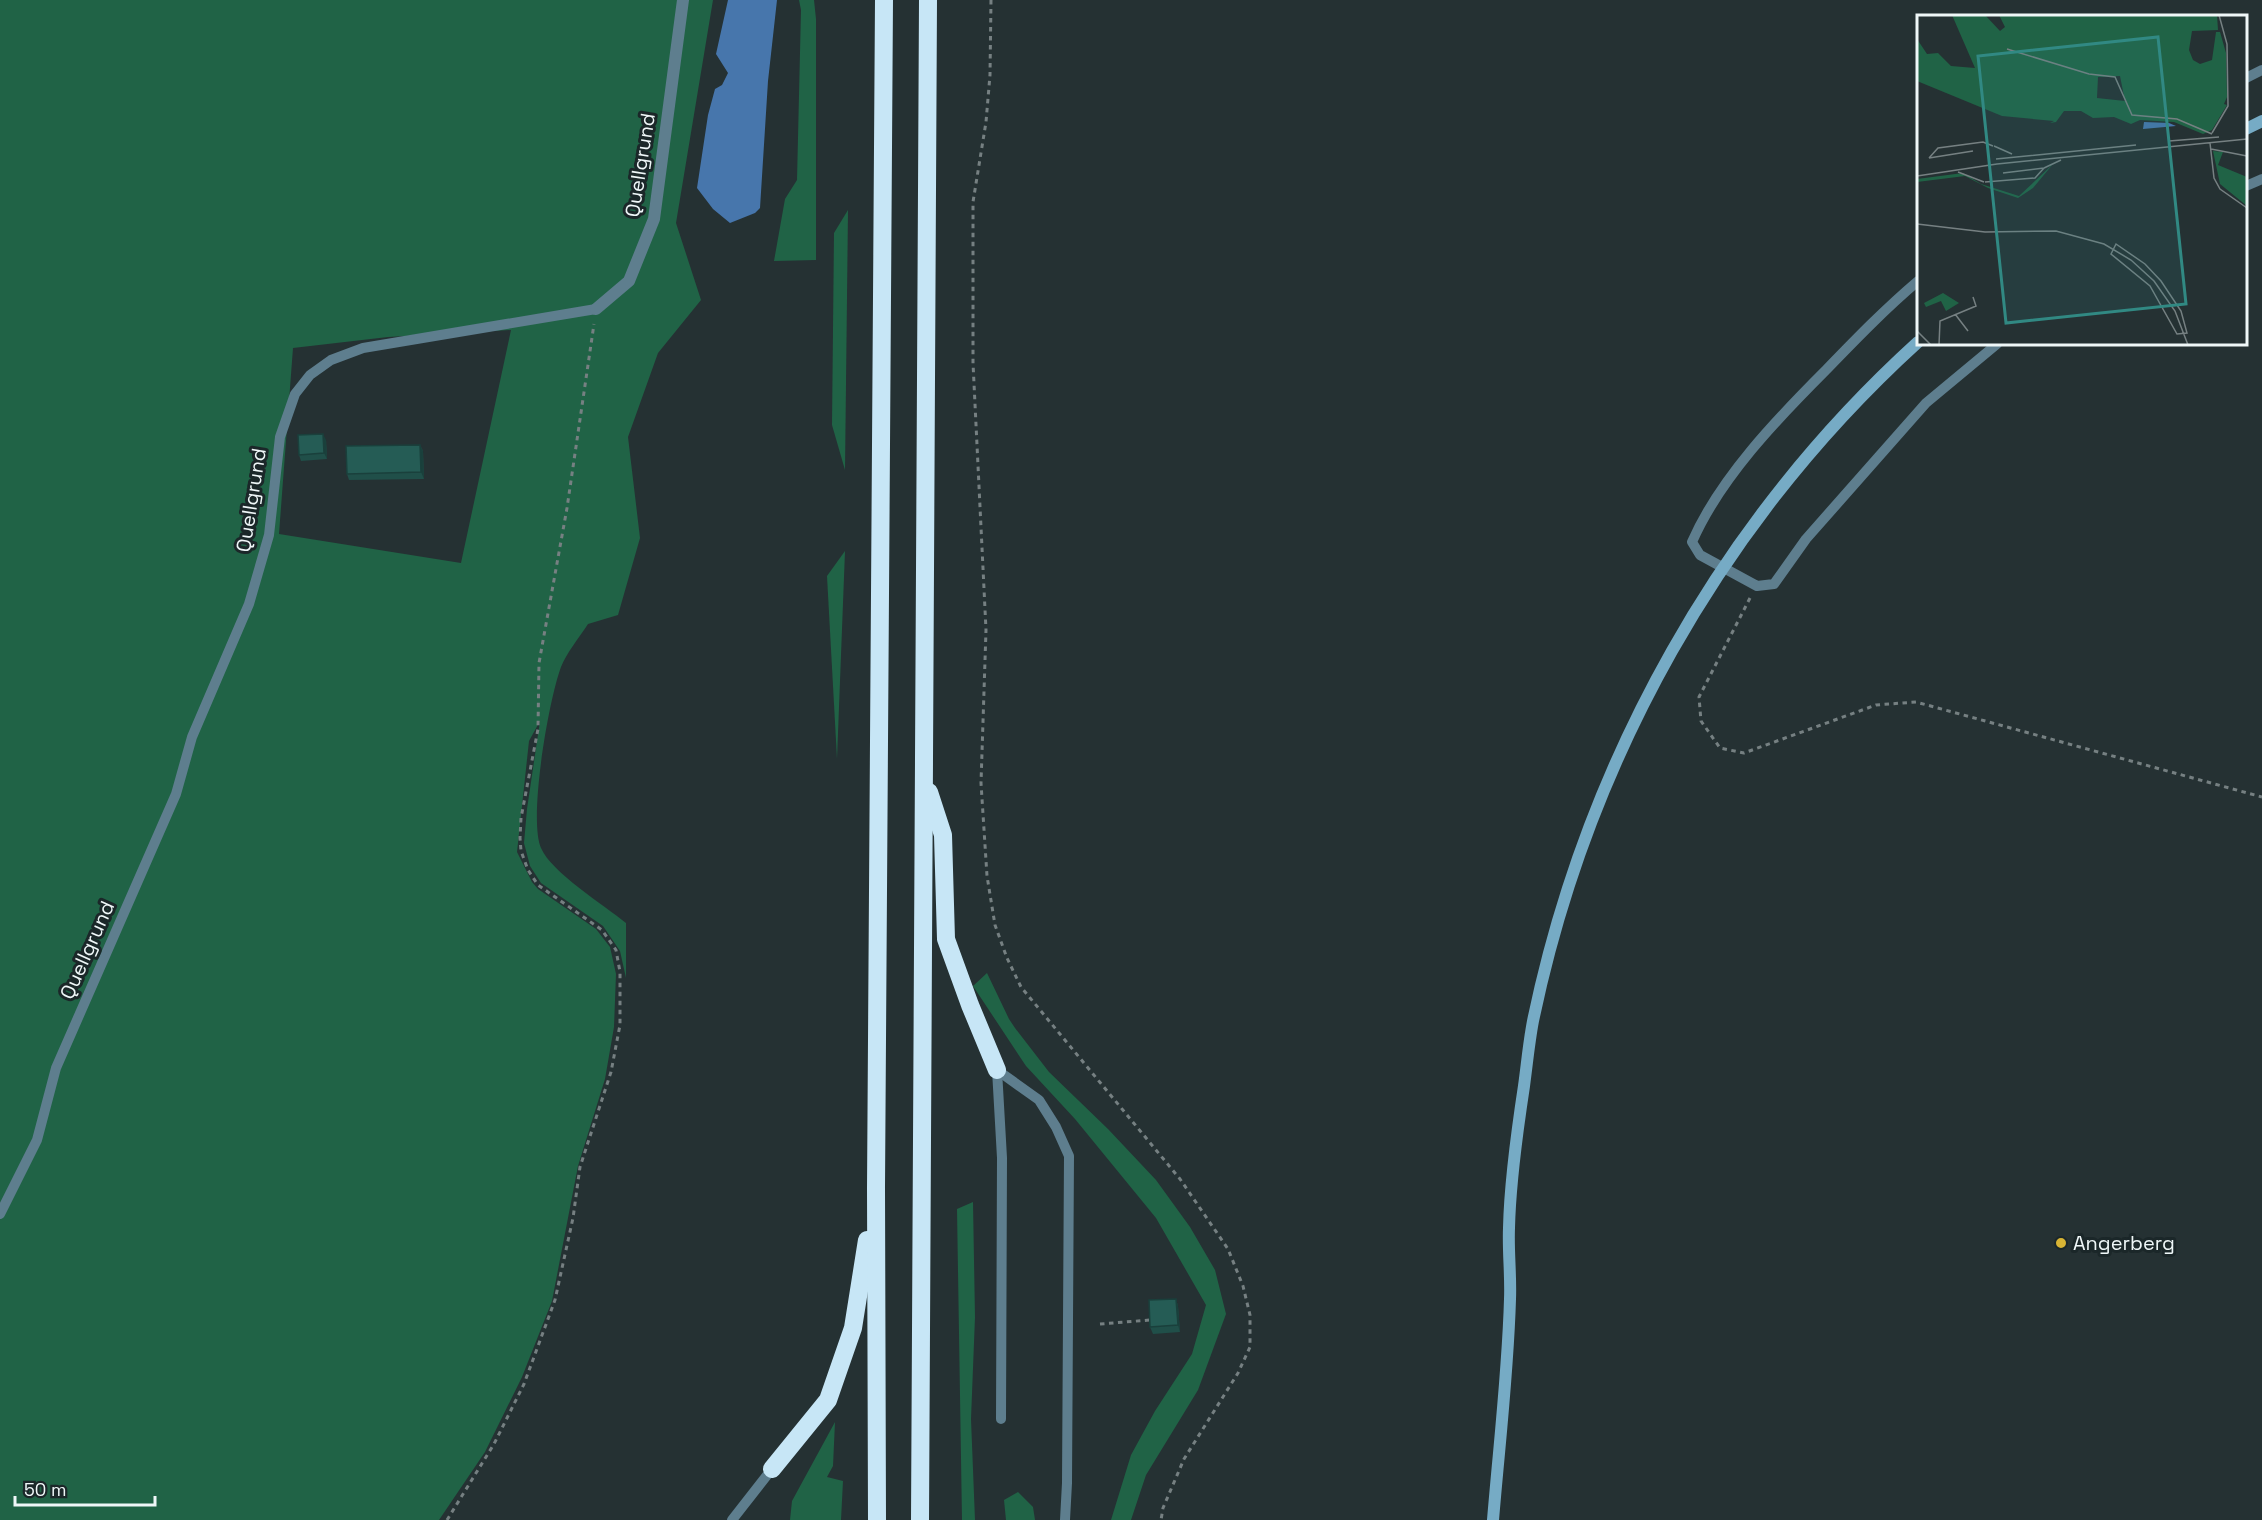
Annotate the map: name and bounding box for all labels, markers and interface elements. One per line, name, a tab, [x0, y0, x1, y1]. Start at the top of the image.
inset map	[1917, 15, 2247, 345]
street label: Quellgrund	[619, 111, 661, 219]
street label: Quellgrund	[230, 446, 272, 554]
street label: Quellgrund	[54, 897, 120, 1003]
place label: Angerberg	[2073, 1230, 2175, 1256]
marker: Angerberg	[2054, 1236, 2068, 1250]
scale bar	[15, 1469, 154, 1507]
text: 50 m	[24, 1478, 66, 1501]

